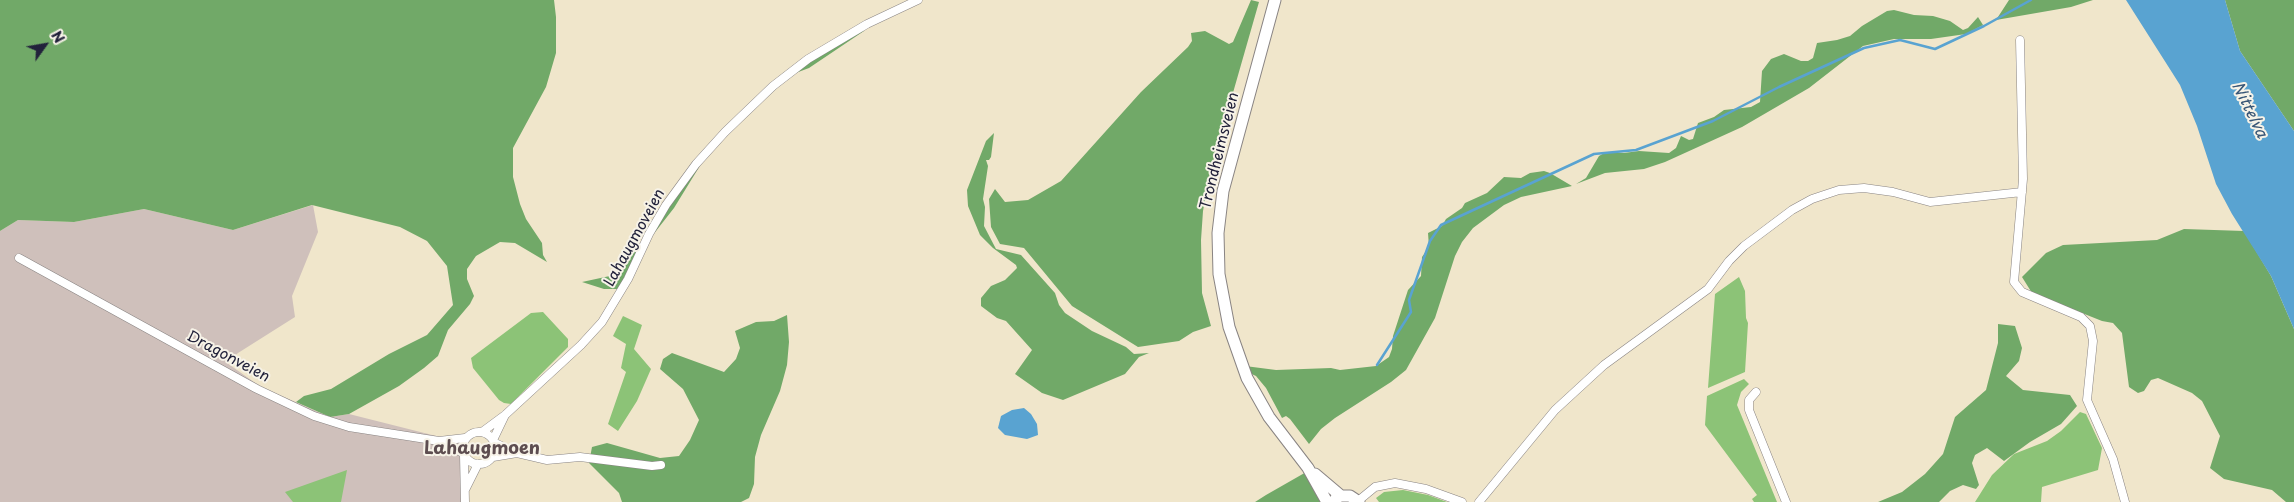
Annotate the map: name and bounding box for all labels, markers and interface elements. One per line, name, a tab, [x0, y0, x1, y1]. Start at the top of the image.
north arrow	[20, 20, 70, 70]
text: N	[46, 27, 70, 47]
water label: Nittelva	[2227, 79, 2271, 141]
street label: Trondheimsveien	[1197, 91, 1243, 211]
street label: Lahaugmoveien	[601, 186, 669, 290]
street label: Dragonveien	[183, 328, 273, 386]
district label: Lahaugmoen	[424, 438, 540, 460]

